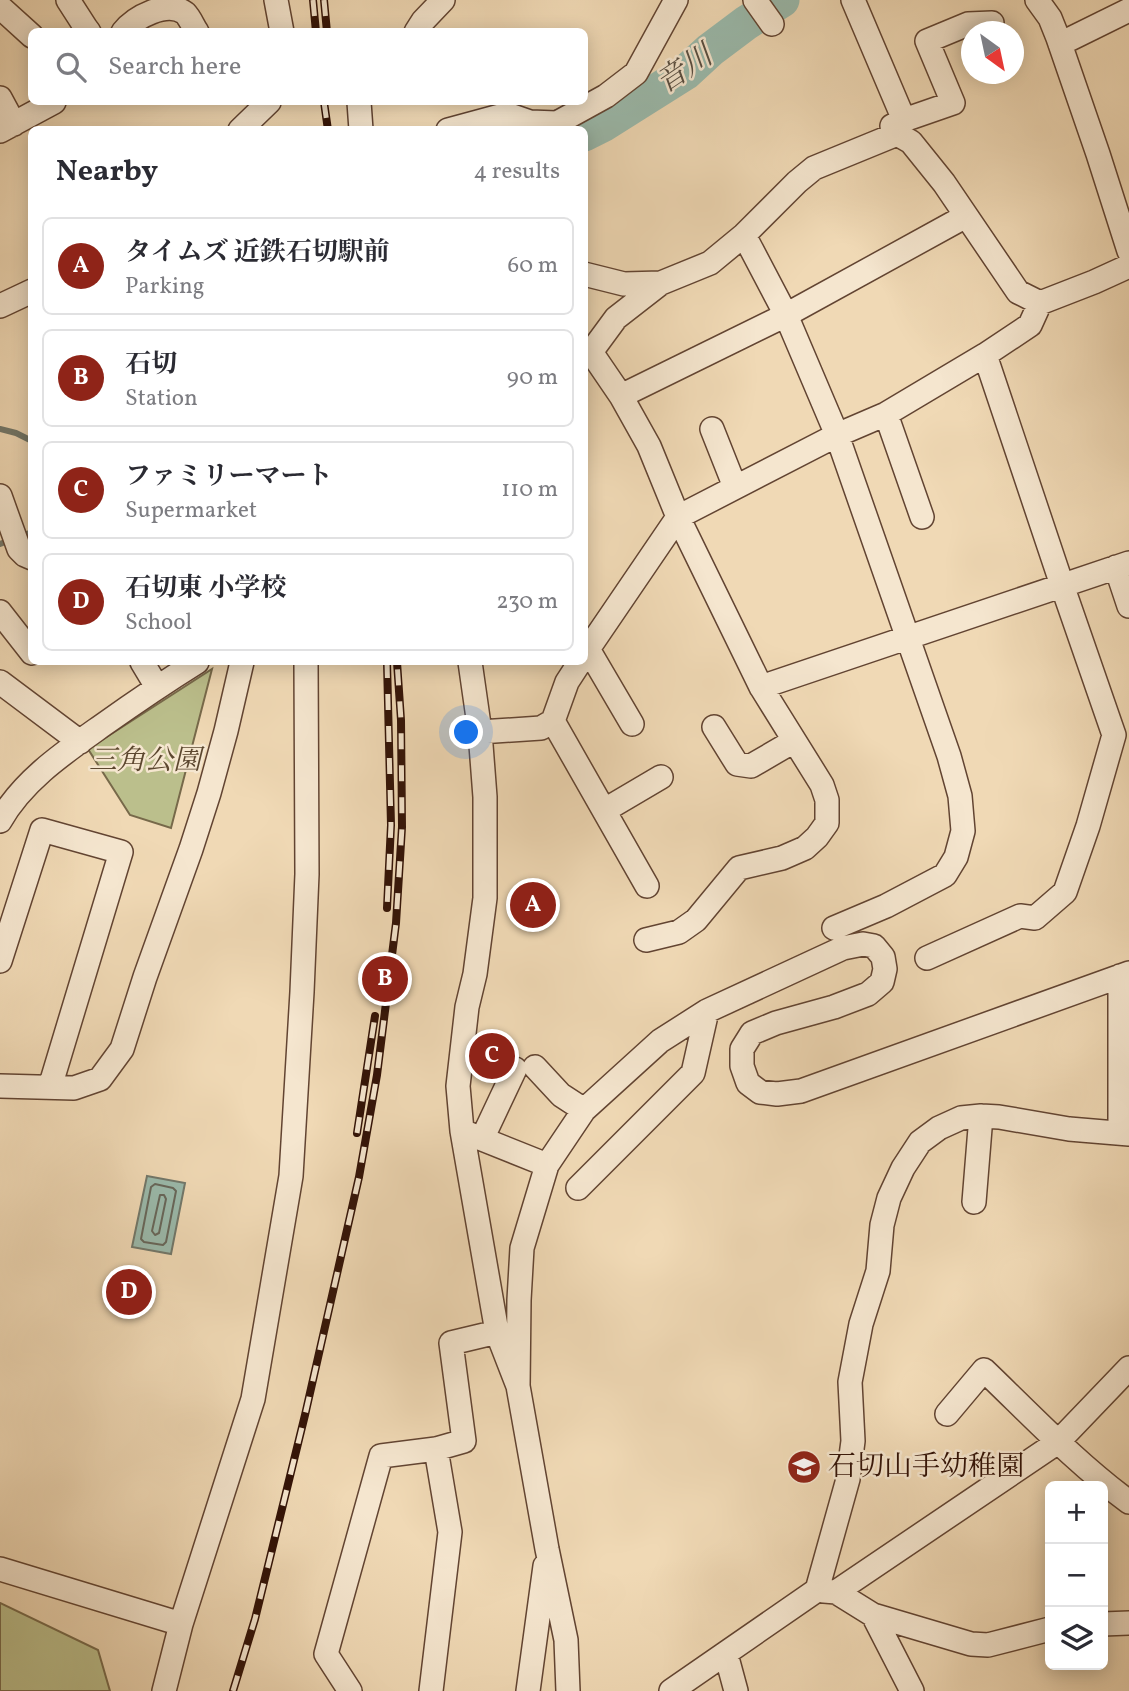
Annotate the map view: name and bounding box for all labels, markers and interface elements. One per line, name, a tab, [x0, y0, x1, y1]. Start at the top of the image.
north arrow	[961, 21, 1024, 84]
search box	[28, 28, 588, 105]
water label: 音川	[648, 34, 724, 104]
icon: search	[52, 48, 90, 86]
text: Search here	[108, 49, 241, 85]
text: Nearby	[56, 151, 158, 193]
text: 4 results	[474, 156, 560, 188]
text: タイムズ 近鉄石切駅前	[125, 235, 390, 271]
text: A	[73, 250, 89, 282]
text: 60 m	[508, 250, 558, 282]
text: Parking	[125, 271, 204, 303]
text: 石切	[125, 347, 177, 383]
text: B	[73, 362, 89, 394]
text: 90 m	[507, 362, 558, 394]
text: Station	[125, 383, 198, 415]
text: ファミリーマート	[125, 459, 332, 495]
text: C	[74, 474, 88, 506]
text: 110 m	[501, 474, 558, 506]
text: Supermarket	[125, 495, 257, 527]
text: 石切東 小学校	[125, 571, 286, 607]
text: D	[73, 586, 89, 618]
text: 230 m	[496, 586, 558, 618]
text: School	[125, 607, 192, 639]
your location	[449, 715, 483, 749]
park label: 三角公園	[89, 742, 205, 781]
pin: A	[510, 879, 556, 931]
pin: B	[362, 953, 408, 1005]
pin: C	[469, 1030, 515, 1082]
pin: D	[106, 1266, 152, 1318]
school or university icon: 石切山手幼稚園	[785, 1448, 823, 1486]
place label: 石切山手幼稚園	[828, 1448, 1024, 1487]
map controls	[1045, 1481, 1108, 1670]
button: +	[1045, 1481, 1108, 1544]
button: −	[1045, 1544, 1108, 1607]
button: layers	[1045, 1607, 1108, 1670]

